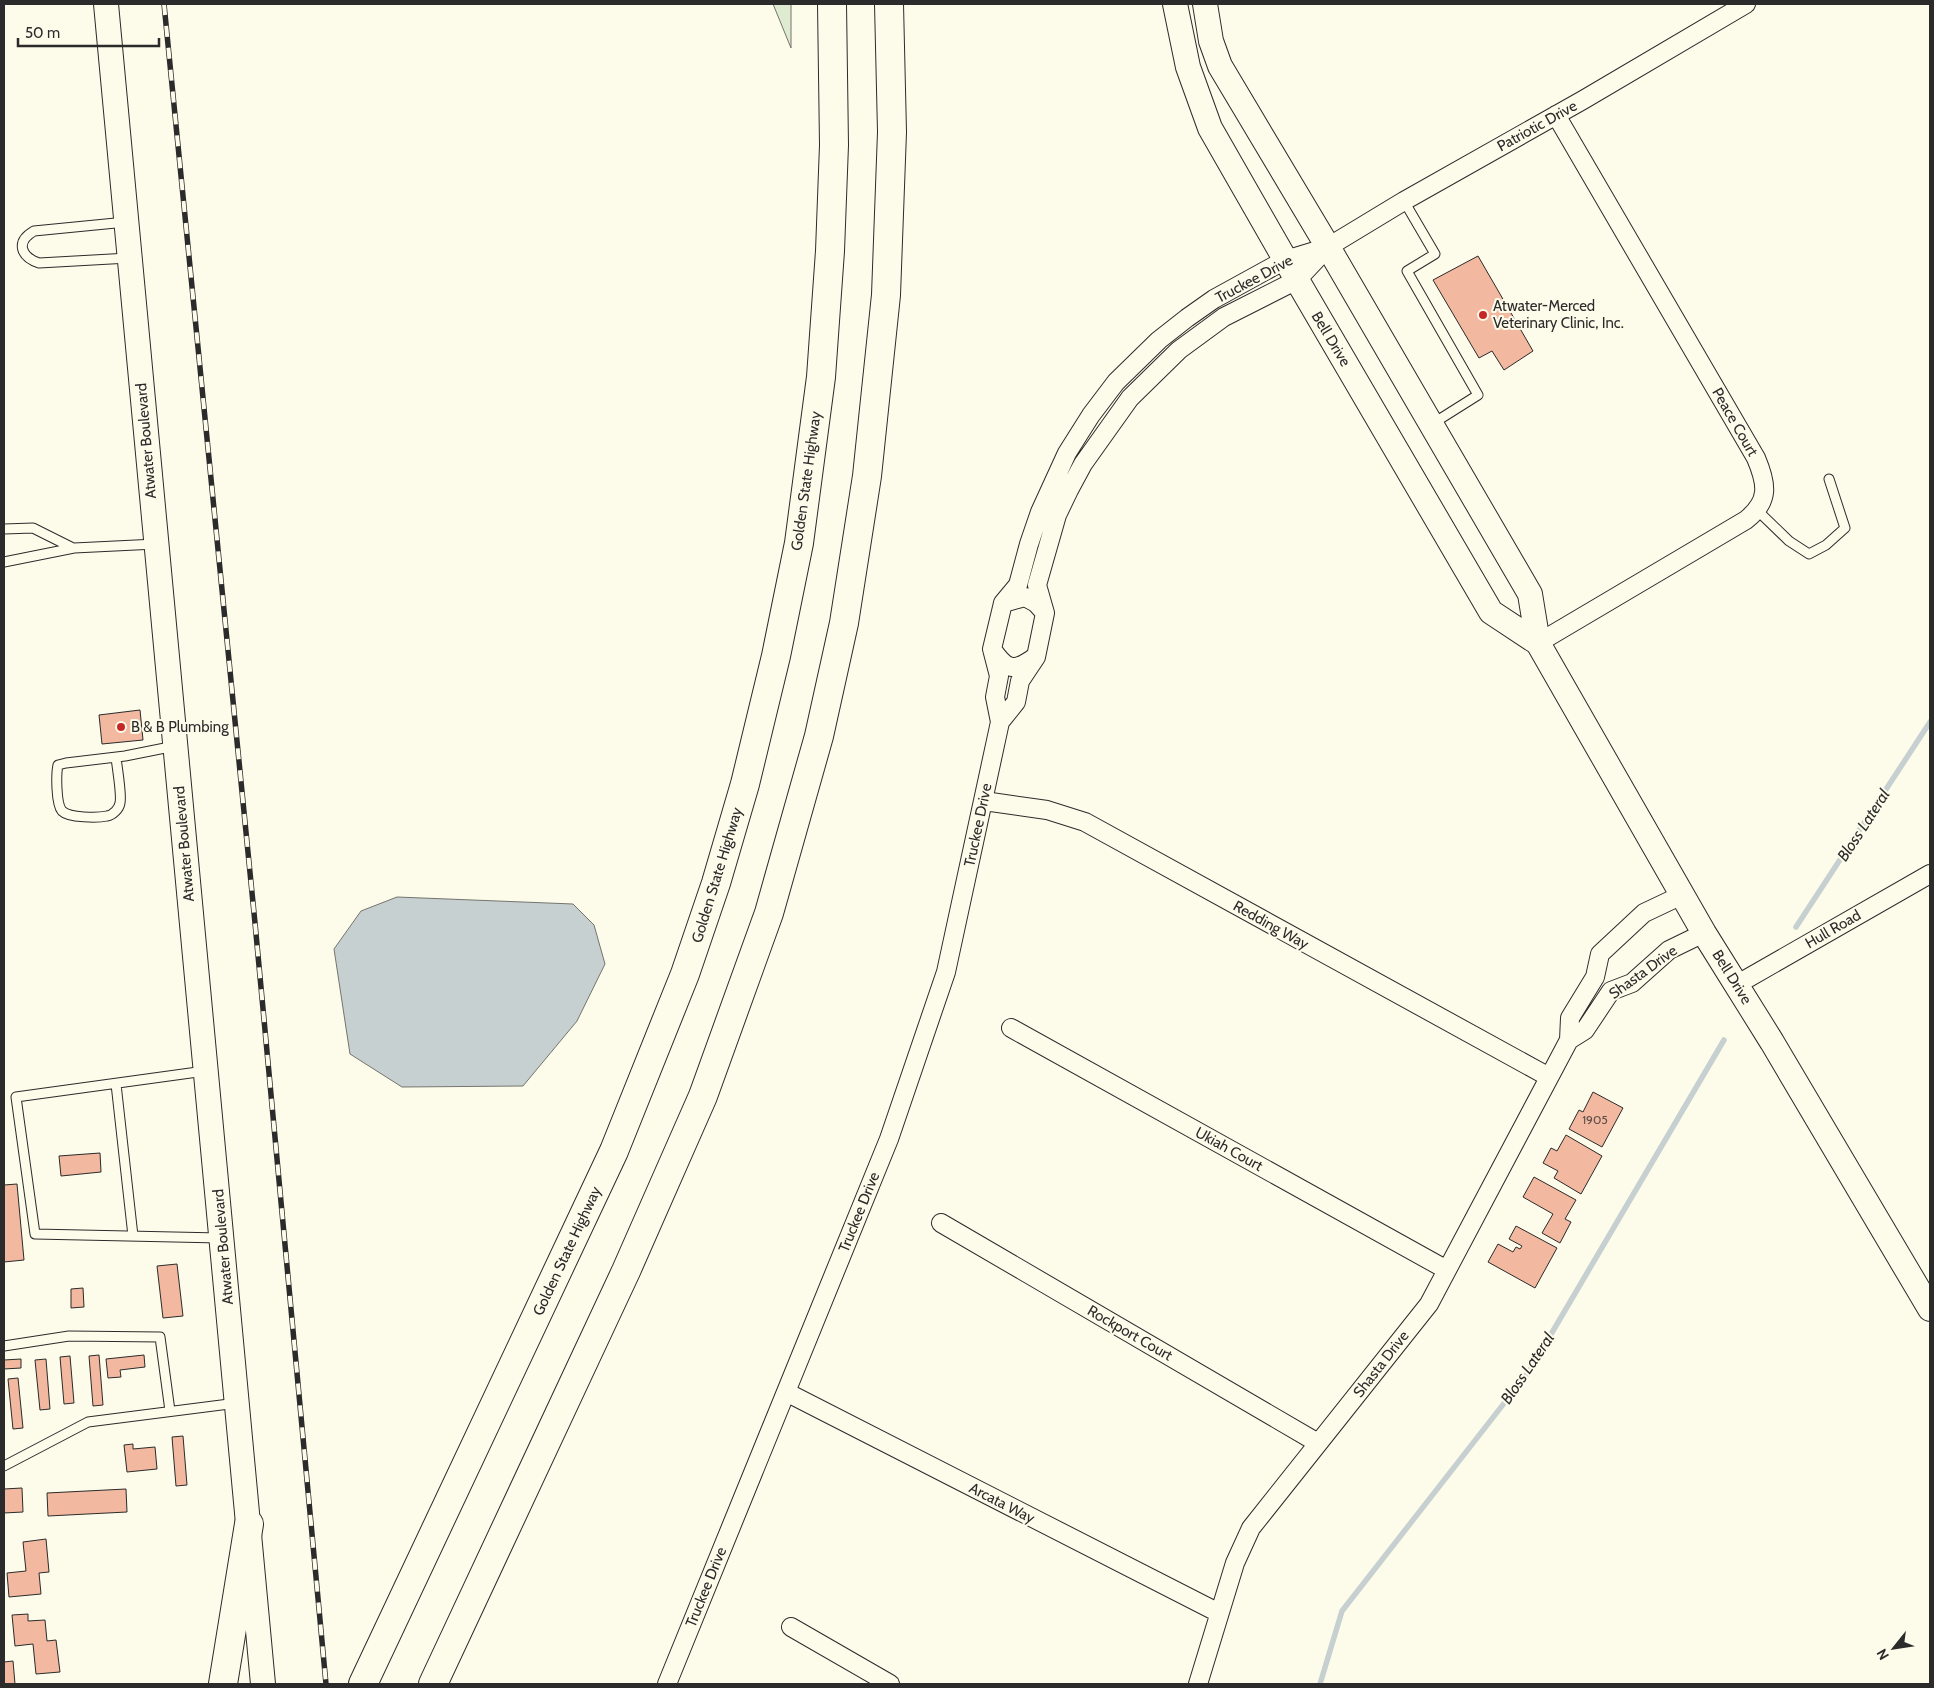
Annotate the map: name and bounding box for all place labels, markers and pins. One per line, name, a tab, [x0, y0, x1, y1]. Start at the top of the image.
place label: Atwater-Merced Veterinary Clinic, Inc.	[1493, 297, 1624, 332]
marker: Atwater-Merced Veterinary Clinic, Inc.	[1477, 309, 1489, 321]
place label: B & B Plumbing	[131, 718, 229, 736]
marker: B & B Plumbing	[115, 721, 127, 733]

